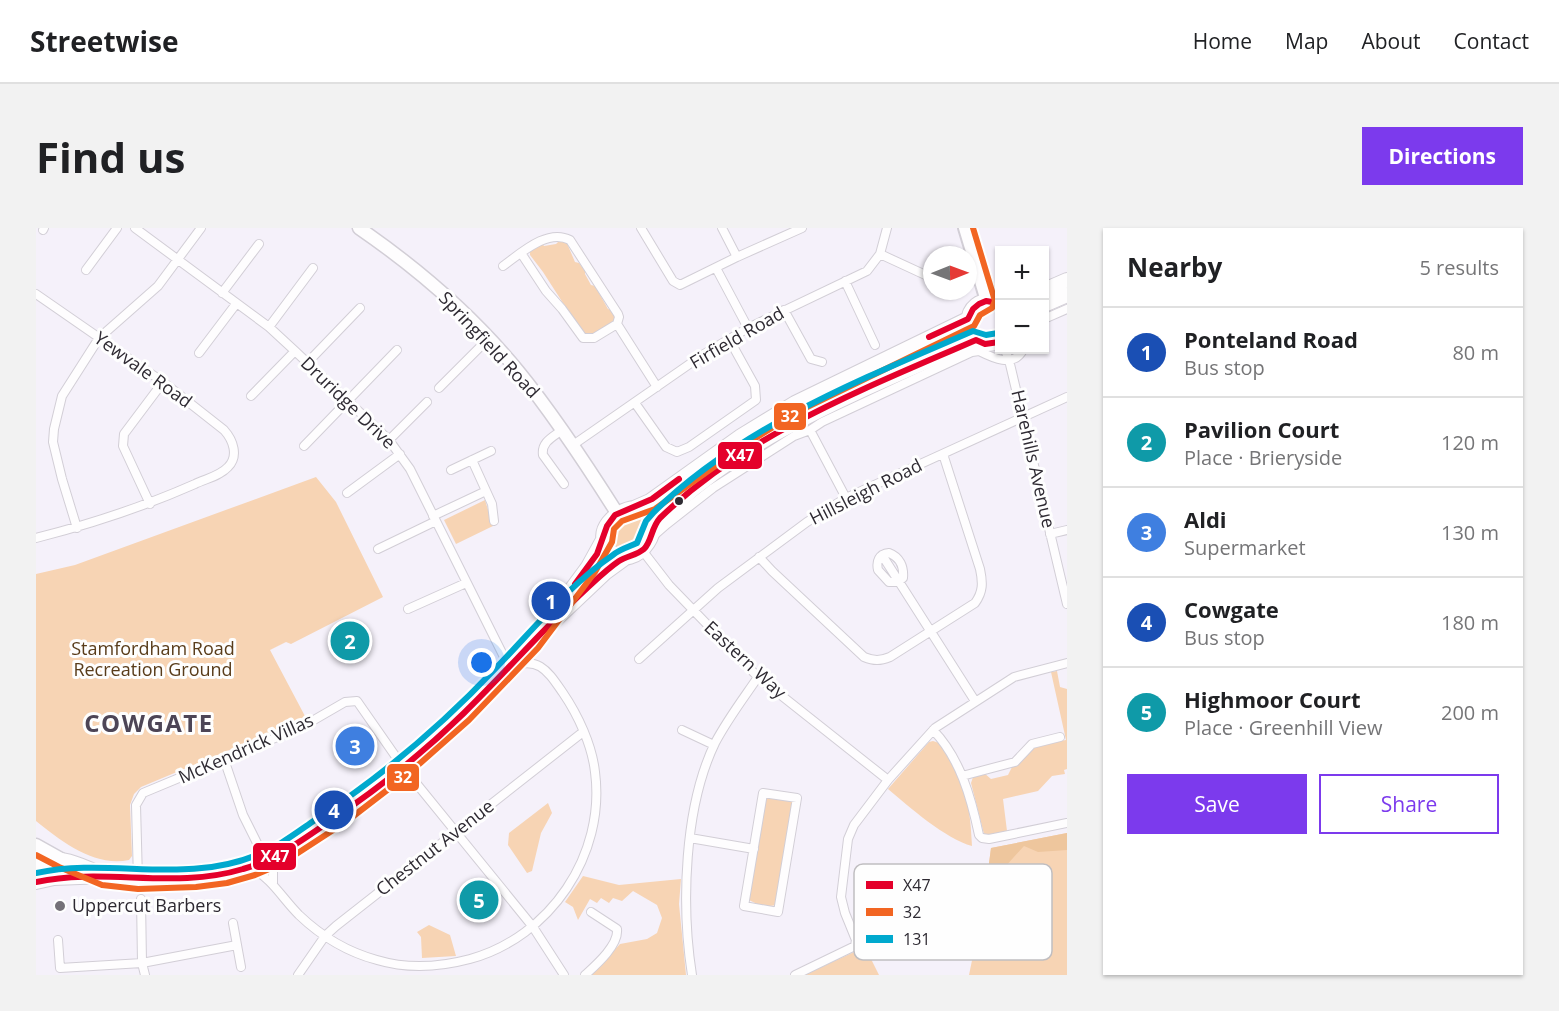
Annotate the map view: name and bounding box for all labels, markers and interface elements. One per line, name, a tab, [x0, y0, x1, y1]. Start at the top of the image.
text: Streetwise	[30, 22, 179, 60]
text: Home	[1193, 27, 1252, 55]
text: Map	[1285, 27, 1328, 55]
text: About	[1361, 27, 1421, 55]
text: Contact	[1454, 27, 1529, 55]
button: Directions	[1362, 127, 1523, 185]
text: Find us	[36, 128, 185, 185]
north arrow	[923, 246, 977, 300]
map controls	[995, 246, 1049, 354]
button: +	[995, 246, 1049, 300]
text: Nearby	[1127, 249, 1222, 285]
text: 5 results	[1419, 254, 1499, 281]
street label: Springfield Road	[434, 286, 545, 403]
street label: Firfield Road	[685, 300, 788, 374]
button: −	[995, 300, 1049, 354]
text: Ponteland Road	[1184, 324, 1358, 354]
street label: Yewvale Road	[90, 326, 197, 413]
text: 1	[1141, 339, 1152, 366]
text: 80 m	[1452, 339, 1499, 366]
street label: Druridge Drive	[296, 351, 401, 454]
text: Bus stop	[1184, 354, 1265, 381]
street label: Harehills Avenue	[1006, 387, 1062, 530]
line badge: 32	[773, 402, 807, 431]
text: 32	[781, 405, 799, 427]
text: Pavilion Court	[1184, 414, 1339, 444]
text: 2	[1141, 429, 1152, 456]
text: 120 m	[1441, 429, 1499, 456]
line badge: X47	[717, 441, 763, 470]
text: X47	[726, 444, 754, 466]
text: Place · Brieryside	[1184, 444, 1342, 471]
street label: Hillsleigh Road	[805, 452, 926, 530]
unlabelled marker	[673, 495, 685, 507]
text: Aldi	[1184, 504, 1227, 534]
text: 3	[1141, 519, 1152, 546]
text: 130 m	[1441, 519, 1499, 546]
text: Supermarket	[1184, 534, 1306, 561]
pin: 1	[532, 578, 570, 623]
text: Cowgate	[1184, 594, 1279, 624]
text: 4	[1141, 609, 1152, 636]
text: 180 m	[1441, 609, 1499, 636]
street label: Eastern Way	[700, 615, 793, 704]
pin: 2	[330, 618, 370, 664]
text: Bus stop	[1184, 624, 1265, 651]
park label: Stamfordham Road Recreation Ground	[71, 636, 235, 681]
your location	[467, 648, 496, 677]
text: Highmoor Court	[1184, 684, 1361, 714]
text: 5	[1141, 699, 1152, 726]
text: 200 m	[1441, 699, 1499, 726]
district label: COWGATE	[84, 706, 214, 739]
street label: McKendrick Villas	[174, 708, 317, 789]
text: Place · Greenhill View	[1184, 714, 1382, 741]
pin: 3	[336, 724, 374, 768]
line badge: 32	[386, 763, 420, 792]
text: 32	[394, 766, 412, 788]
button: Save	[1127, 774, 1307, 834]
button: Share	[1319, 774, 1499, 834]
pin: 4	[314, 788, 354, 832]
street label: Chestnut Avenue	[371, 794, 498, 901]
line badge: X47	[252, 842, 297, 871]
text: X47	[261, 845, 289, 867]
legend	[854, 864, 1052, 960]
text: X47	[903, 874, 931, 896]
pin: 5	[460, 878, 498, 922]
place label: Uppercut Barbers	[72, 893, 221, 917]
marker: Uppercut Barbers	[53, 899, 67, 913]
text: 32	[903, 901, 921, 923]
text: 131	[903, 928, 930, 950]

